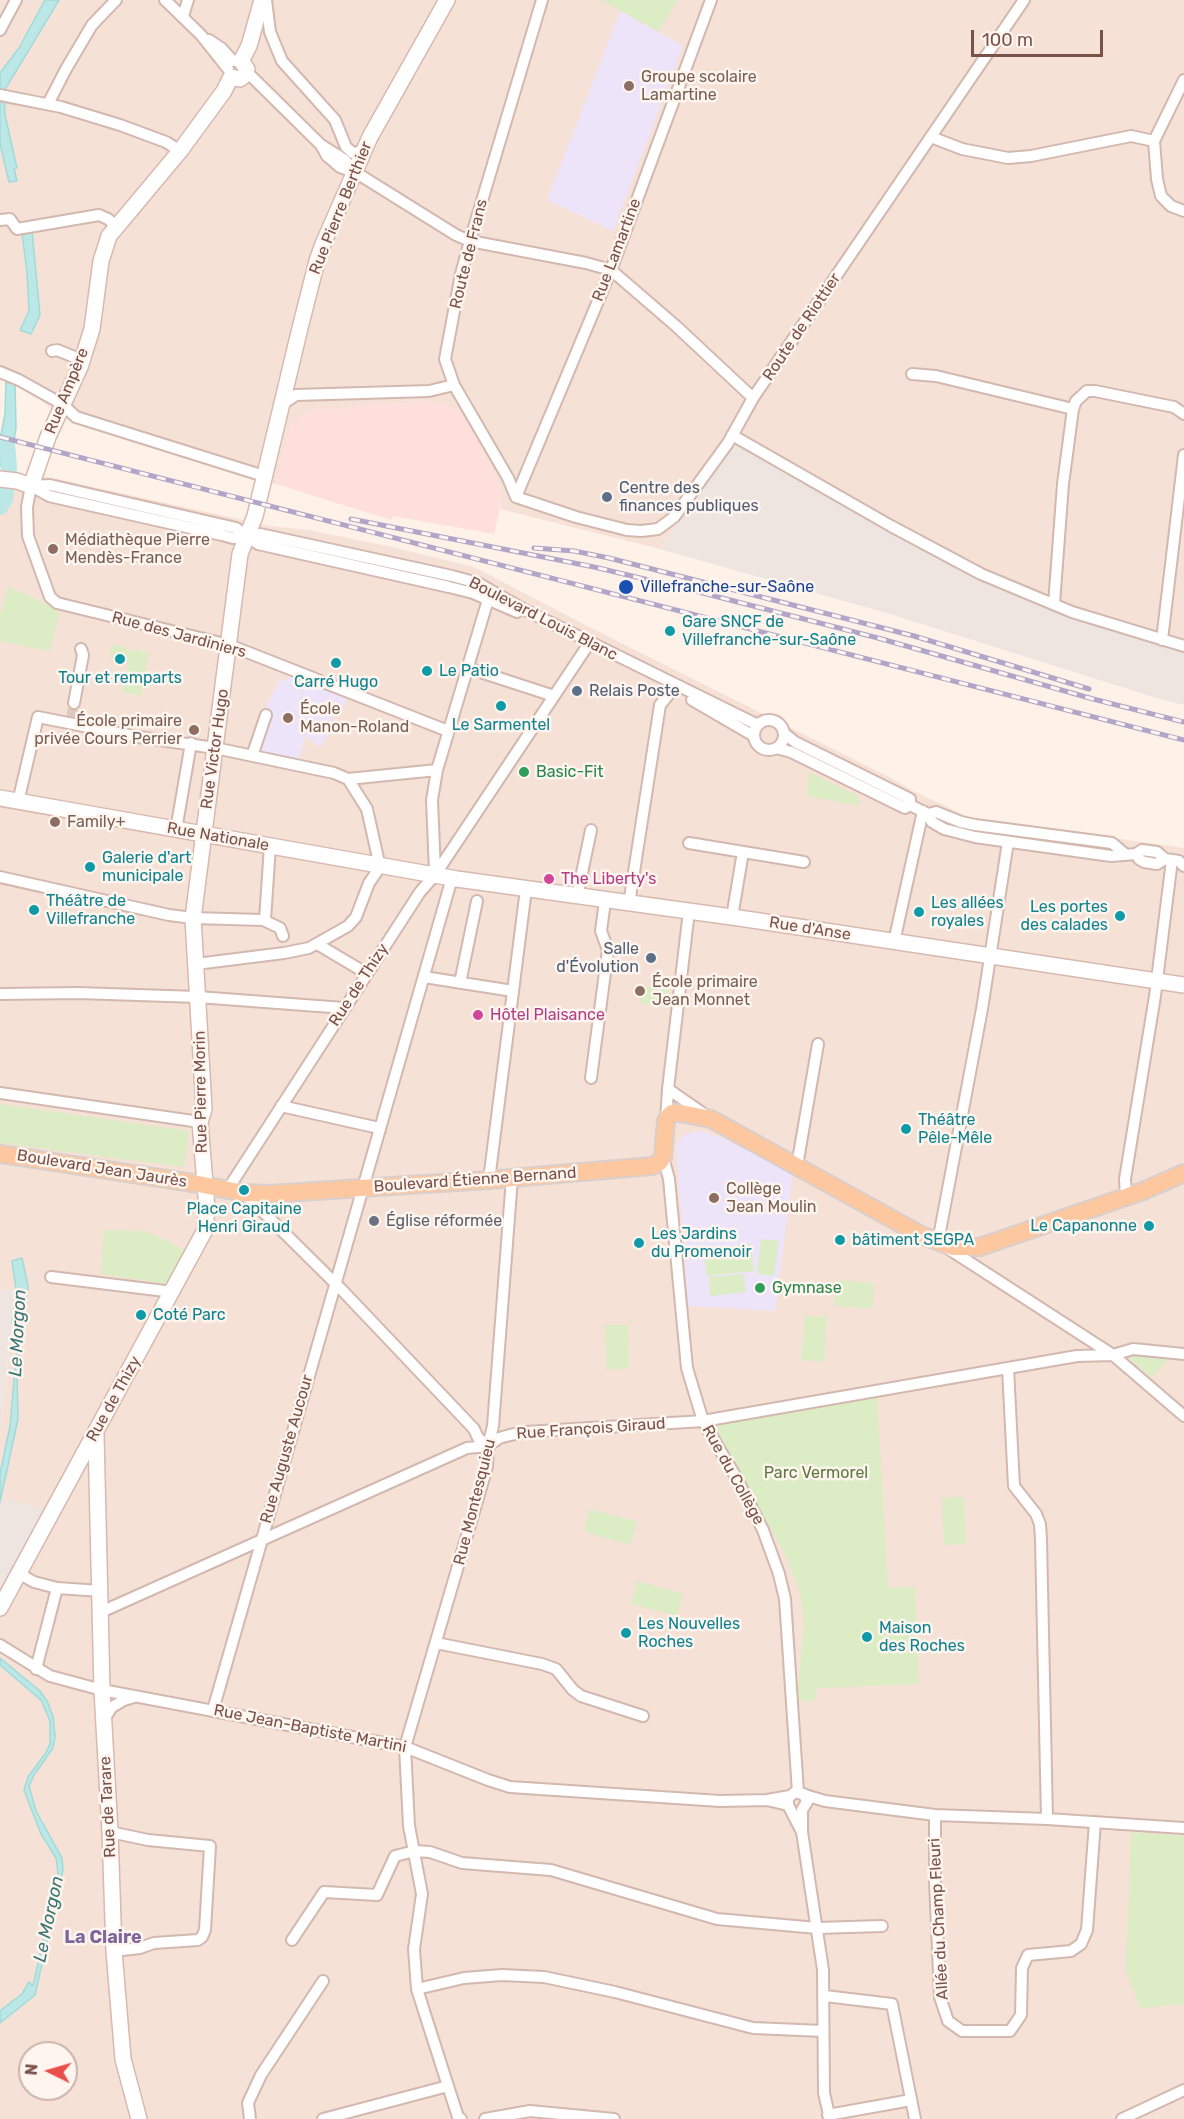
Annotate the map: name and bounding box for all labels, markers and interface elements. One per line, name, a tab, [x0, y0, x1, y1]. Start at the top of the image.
scale bar	[974, 18, 1106, 56]
text: 100 m	[982, 29, 1033, 51]
place label: Groupe scolaire Lamartine	[641, 67, 757, 105]
marker: Groupe scolaire Lamartine	[622, 79, 636, 93]
street label: Rue Pierre Berthier	[306, 139, 376, 277]
street label: Rue Lamartine	[589, 196, 645, 304]
street label: Route de Frans	[446, 197, 492, 311]
street label: Route de Riottier	[759, 270, 845, 384]
street label: Rue Ampère	[41, 345, 93, 437]
place label: Centre des finances publiques	[619, 478, 759, 516]
marker: Centre des finances publiques	[600, 490, 614, 504]
place label: Médiathèque Pierre Mendès-France	[65, 530, 210, 568]
marker: Médiathèque Pierre Mendès-France	[46, 542, 60, 556]
street label: Boulevard Louis Blanc	[465, 573, 621, 665]
place label: Villefranche-sur-Saône	[640, 577, 814, 597]
marker: Villefranche-sur-Saône	[617, 578, 635, 596]
street label: Rue des Jardiniers	[110, 608, 248, 662]
place label: Gare SNCF de Villefranche-sur-Saône	[682, 612, 856, 650]
marker: Gare SNCF de Villefranche-sur-Saône	[663, 624, 677, 638]
marker: Tour et remparts	[113, 652, 127, 666]
marker: Carré Hugo	[329, 656, 343, 670]
place label: Le Patio	[439, 661, 499, 681]
marker: Le Patio	[420, 664, 434, 678]
place label: Tour et remparts	[58, 668, 182, 688]
place label: Carré Hugo	[294, 672, 378, 692]
place label: Relais Poste	[589, 681, 680, 701]
marker: Relais Poste	[570, 684, 584, 698]
street label: Rue Victor Hugo	[197, 688, 233, 810]
place label: École Manon-Roland	[300, 699, 409, 737]
marker: Le Sarmentel	[494, 699, 508, 713]
place label: École primaire privée Cours Perrier	[34, 711, 182, 749]
marker: École Manon-Roland	[281, 711, 295, 725]
place label: Le Sarmentel	[452, 715, 550, 735]
marker: École primaire privée Cours Perrier	[187, 723, 201, 737]
place label: Basic-Fit	[536, 762, 603, 782]
marker: Basic-Fit	[517, 765, 531, 779]
place label: Family+	[67, 812, 125, 832]
marker: Family+	[48, 815, 62, 829]
street label: Rue Nationale	[165, 819, 271, 855]
place label: Galerie d'art municipale	[102, 848, 191, 886]
marker: Galerie d'art municipale	[83, 860, 97, 874]
place label: The Liberty's	[561, 869, 656, 889]
marker: The Liberty's	[542, 872, 556, 886]
place label: Théâtre de Villefranche	[46, 891, 135, 929]
place label: Les allées royales	[931, 893, 1004, 931]
place label: Les portes des calades	[1020, 897, 1108, 935]
marker: Théâtre de Villefranche	[27, 903, 41, 917]
marker: Les allées royales	[912, 905, 926, 919]
marker: Les portes des calades	[1113, 909, 1127, 923]
street label: Rue d'Anse	[768, 913, 852, 945]
place label: Salle d'Évolution	[556, 939, 639, 977]
street label: Rue de Thizy	[325, 940, 393, 1030]
marker: Salle d'Évolution	[644, 951, 658, 965]
place label: École primaire Jean Monnet	[652, 972, 758, 1010]
marker: École primaire Jean Monnet	[633, 984, 647, 998]
place label: Hôtel Plaisance	[490, 1005, 605, 1025]
marker: Hôtel Plaisance	[471, 1008, 485, 1022]
street label: Rue Pierre Morin	[190, 1031, 212, 1153]
place label: Théâtre Pêle-Mêle	[918, 1110, 992, 1148]
marker: Théâtre Pêle-Mêle	[899, 1122, 913, 1136]
street label: Boulevard Jean Jaurès	[16, 1146, 188, 1192]
street label: Boulevard Étienne Bernand	[373, 1163, 577, 1197]
place label: Collège Jean Moulin	[726, 1179, 817, 1217]
marker: Place Capitaine Henri Giraud	[237, 1183, 251, 1197]
marker: Collège Jean Moulin	[707, 1191, 721, 1205]
place label: Place Capitaine Henri Giraud	[186, 1199, 302, 1237]
place label: Église réformée	[386, 1211, 502, 1231]
marker: Église réformée	[367, 1214, 381, 1228]
place label: Le Capanonne	[1030, 1216, 1137, 1236]
marker: Le Capanonne	[1142, 1219, 1156, 1233]
place label: Les Jardins du Promenoir	[651, 1224, 751, 1262]
place label: bâtiment SEGPA	[852, 1230, 974, 1250]
marker: bâtiment SEGPA	[833, 1233, 847, 1247]
marker: Les Jardins du Promenoir	[632, 1236, 646, 1250]
place label: Gymnase	[772, 1278, 842, 1298]
marker: Gymnase	[753, 1281, 767, 1295]
water label: Le Morgon	[5, 1289, 31, 1377]
place label: Coté Parc	[153, 1305, 226, 1325]
marker: Coté Parc	[134, 1308, 148, 1322]
street label: Rue de Thizy	[83, 1353, 145, 1445]
street label: Rue Auguste Aucour	[257, 1372, 317, 1526]
street label: Rue François Giraud	[516, 1414, 666, 1444]
street label: Rue du Collège	[698, 1422, 768, 1528]
street label: Rue Montesquieu	[450, 1437, 500, 1567]
park label: Parc Vermorel	[764, 1463, 868, 1483]
place label: Les Nouvelles Roches	[638, 1614, 740, 1652]
place label: Maison des Roches	[879, 1618, 965, 1656]
marker: Les Nouvelles Roches	[619, 1626, 633, 1640]
marker: Maison des Roches	[860, 1630, 874, 1644]
street label: Rue Jean-Baptiste Martini	[212, 1701, 408, 1757]
street label: Rue de Tarare	[96, 1756, 120, 1858]
street label: Allée du Champ Fleuri	[925, 1838, 953, 2000]
water label: Le Morgon	[29, 1874, 69, 1964]
district label: La Claire	[64, 1927, 142, 1949]
north arrow	[18, 2041, 78, 2101]
text: N	[22, 2063, 42, 2076]

